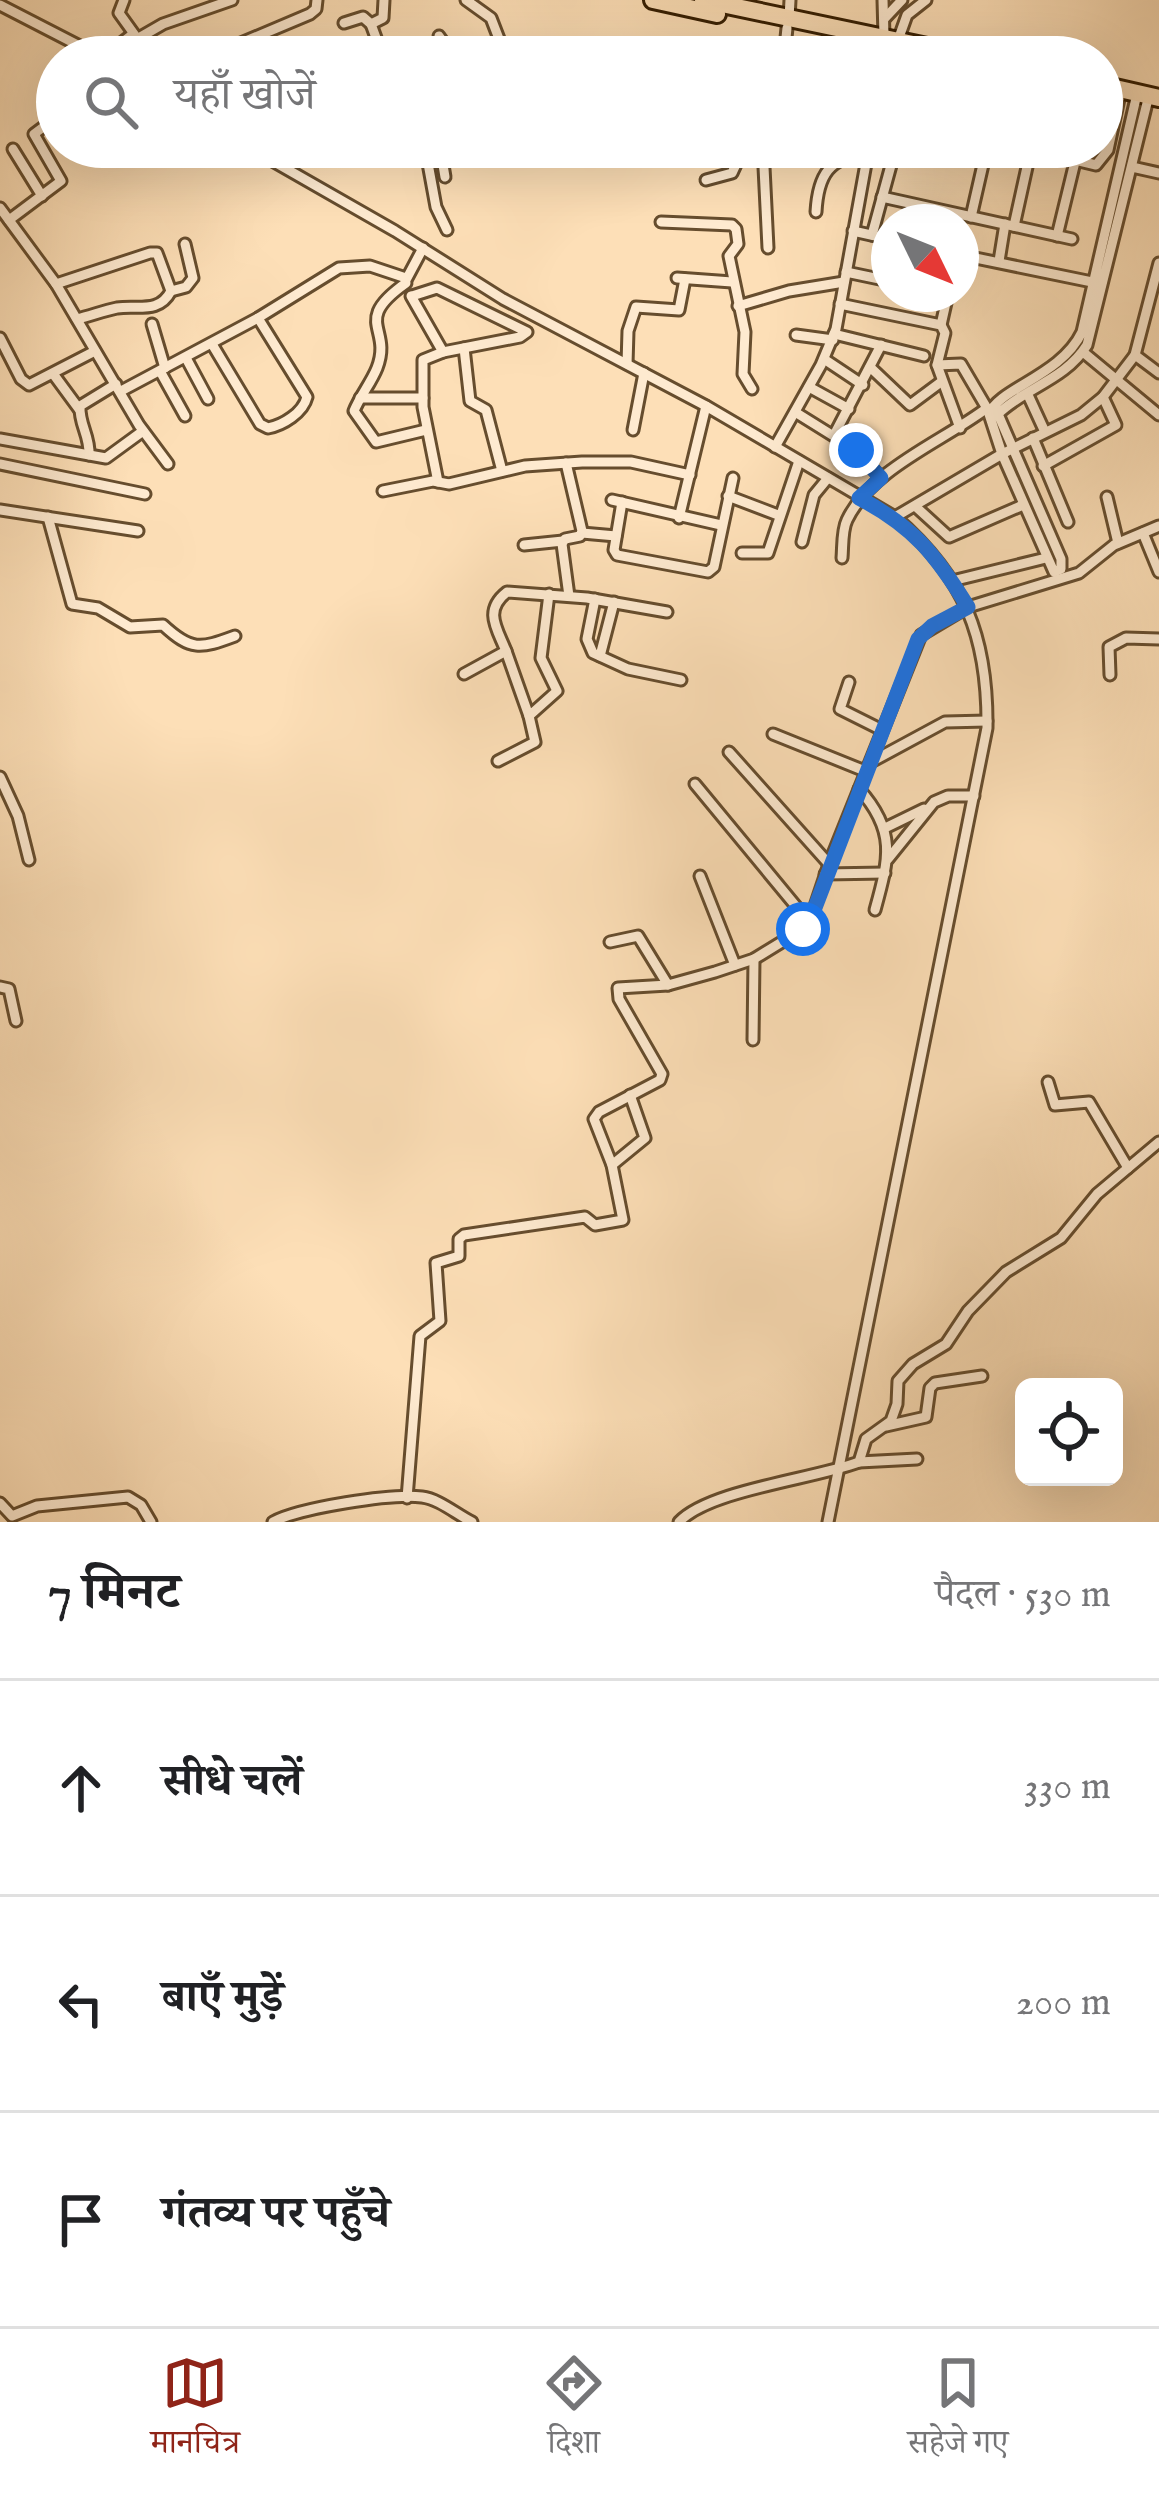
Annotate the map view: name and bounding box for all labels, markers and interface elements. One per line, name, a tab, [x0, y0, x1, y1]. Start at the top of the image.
search box	[36, 36, 1123, 168]
text: यहाँ खोजें	[174, 68, 316, 125]
icon: search	[78, 69, 144, 135]
north arrow	[871, 204, 979, 312]
route end	[829, 423, 883, 477]
route start	[776, 902, 830, 956]
map controls	[1015, 1378, 1123, 1486]
button: locate	[1015, 1378, 1123, 1486]
text: 7 मिनट	[48, 1562, 180, 1627]
text: पैदल · 530 m	[935, 1571, 1111, 1620]
text: सीधे चलें	[162, 1754, 302, 1811]
icon: ahead	[48, 1755, 114, 1821]
text: 330 m	[1024, 1763, 1111, 1812]
text: बाएँ मुड़ें	[162, 1970, 283, 2027]
icon: left	[48, 1971, 114, 2037]
text: 200 m	[1016, 1979, 1111, 2028]
text: गंतव्य पर पहुँचे	[162, 2186, 390, 2243]
icon: arrive	[48, 2187, 114, 2253]
tab: मानचित्र	[150, 2350, 240, 2474]
tab: दिशा	[541, 2350, 607, 2474]
tab: सहेजे गए	[908, 2350, 1009, 2474]

